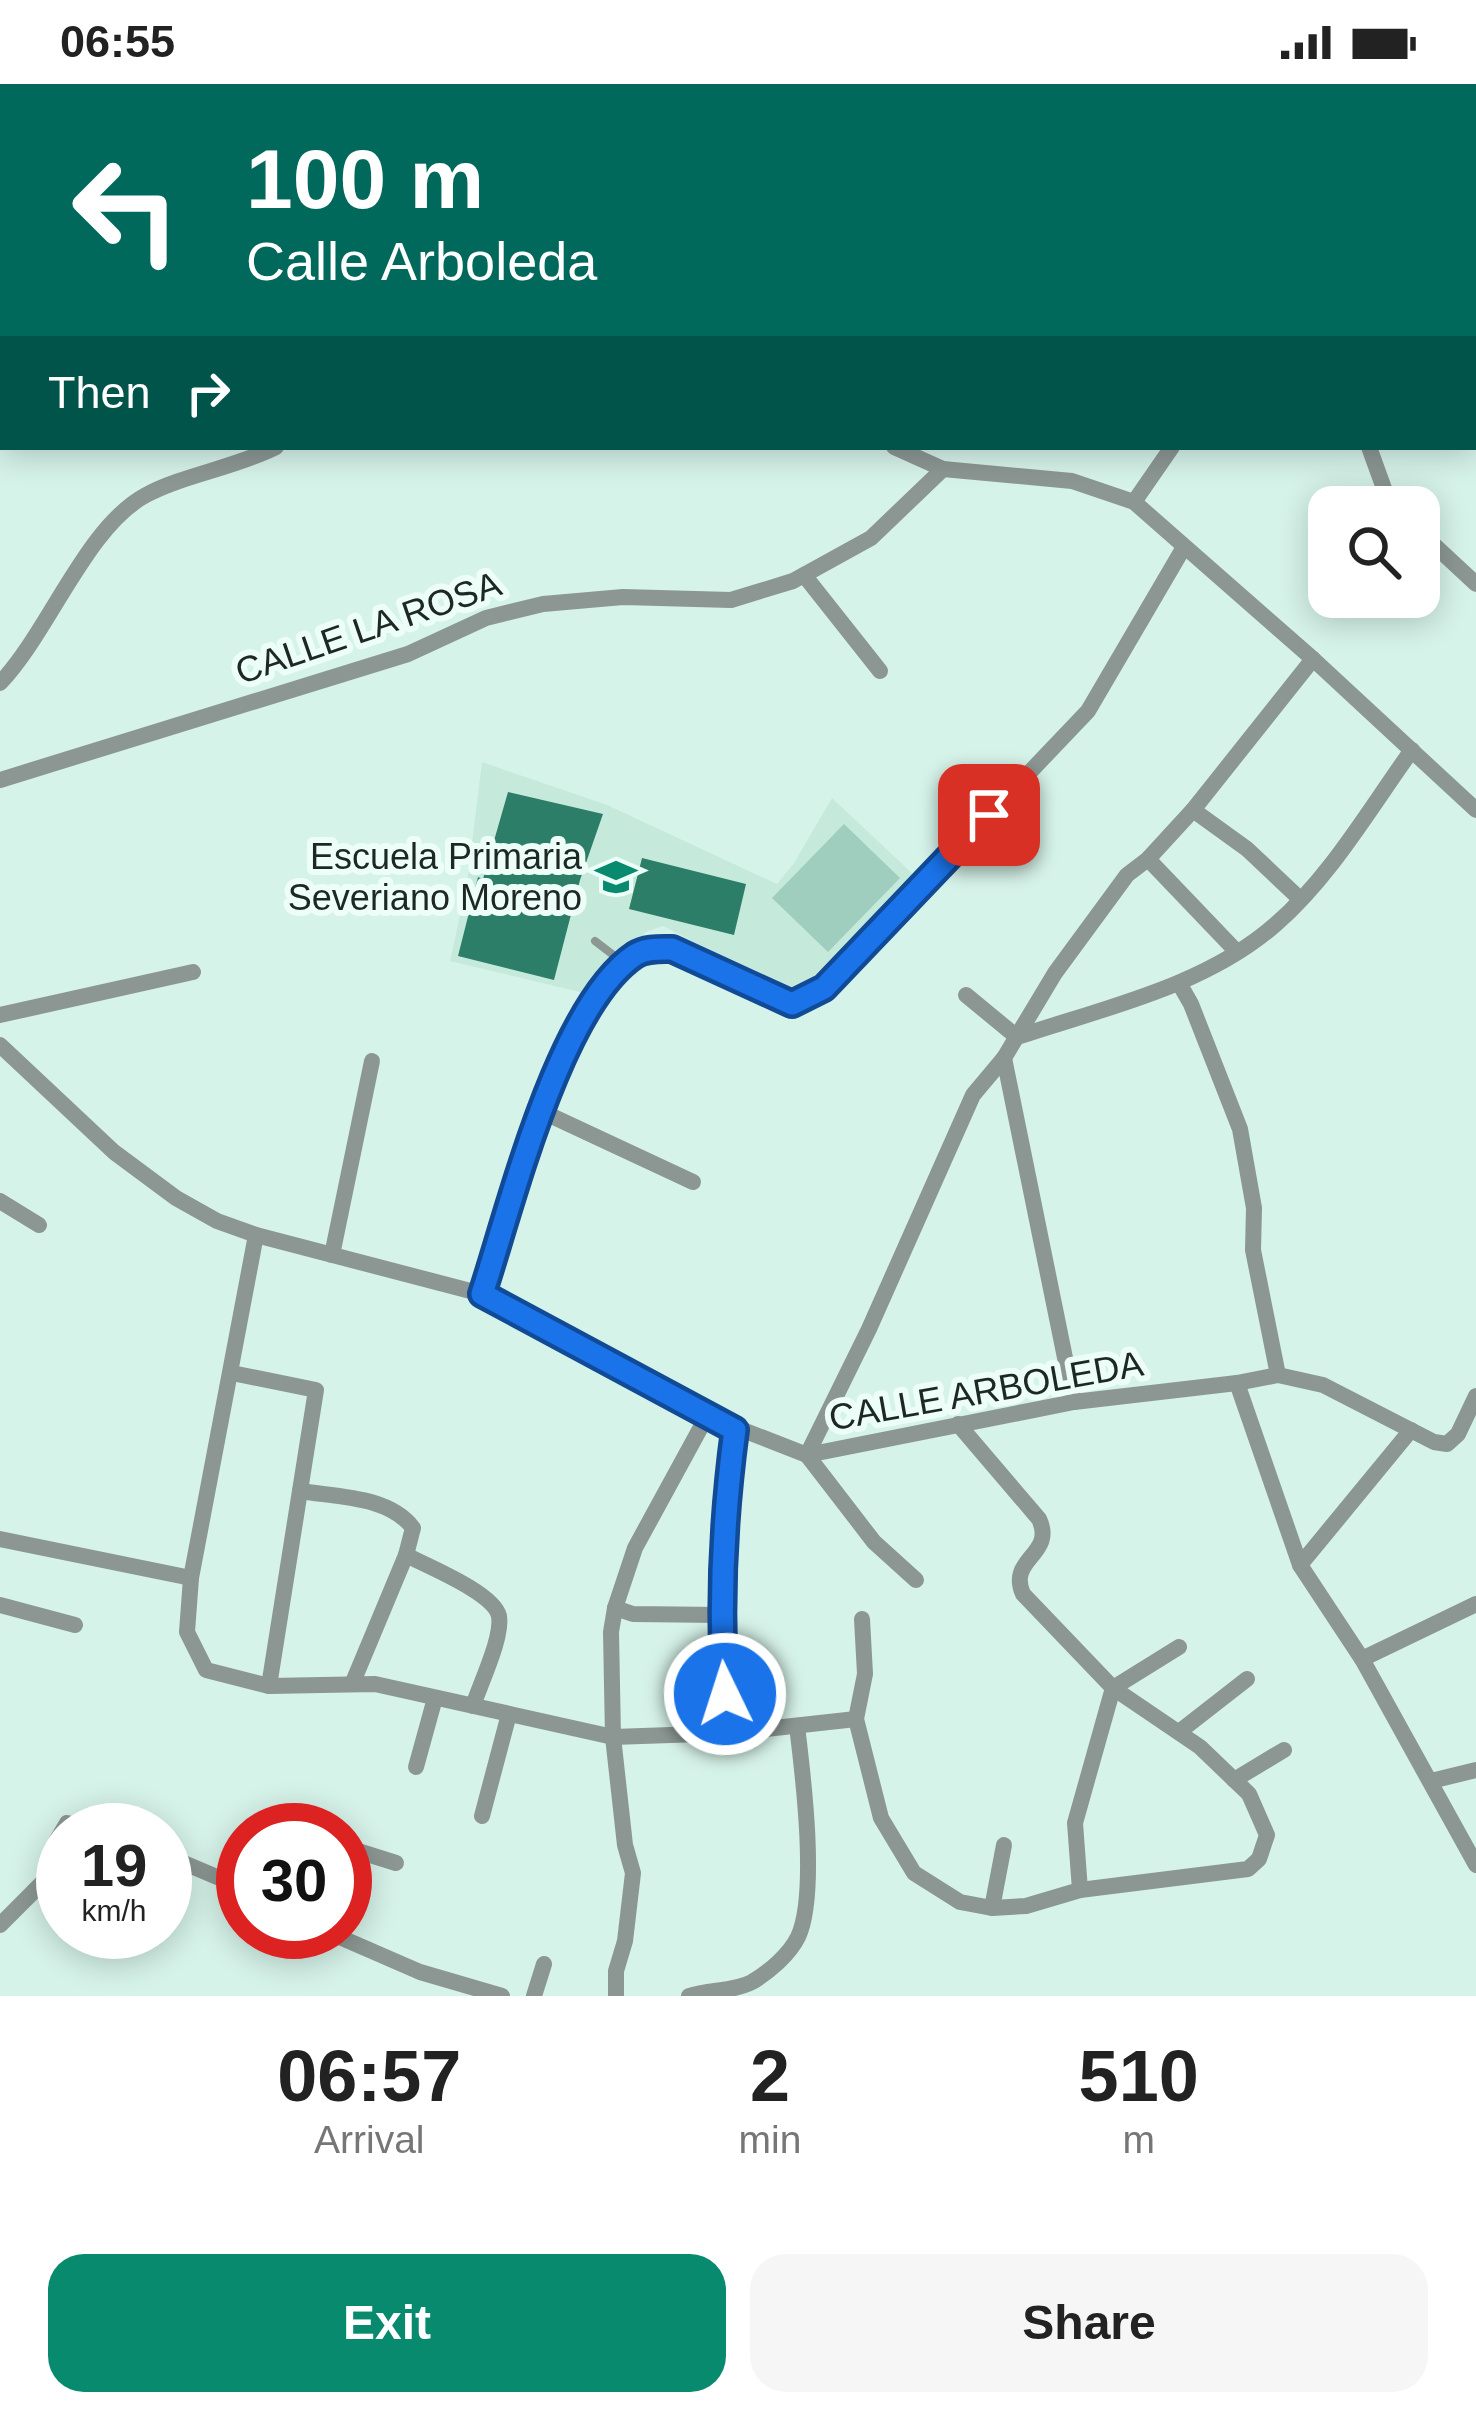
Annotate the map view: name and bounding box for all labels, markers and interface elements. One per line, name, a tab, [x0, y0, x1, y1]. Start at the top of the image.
text: 06:55	[60, 16, 175, 67]
icon: left	[48, 132, 204, 288]
text: 100 m	[246, 132, 484, 226]
text: Calle Arboleda	[246, 231, 597, 291]
icon: right	[175, 360, 241, 426]
text: Then	[48, 367, 151, 418]
map controls	[1308, 486, 1440, 618]
button: search	[1308, 486, 1440, 618]
street label: CALLE LA ROSA	[230, 563, 506, 692]
pin	[938, 764, 1040, 866]
icon: arrive	[956, 782, 1022, 848]
place label: Escuela Primaria Severiano Moreno	[288, 836, 583, 918]
school or university icon: Escuela Primaria Severiano Moreno	[593, 854, 639, 900]
street label: CALLE ARBOLEDA	[826, 1343, 1146, 1438]
position arrow	[662, 1631, 788, 1757]
speed limit sign: 30	[216, 1803, 372, 1959]
text: 19	[81, 1832, 147, 1899]
text: km/h	[81, 1894, 147, 1927]
text: 06:57	[277, 2036, 461, 2116]
text: 2	[750, 2036, 790, 2116]
text: 510	[1079, 2036, 1199, 2116]
text: Arrival	[314, 2118, 425, 2161]
text: min	[739, 2118, 801, 2161]
text: m	[1122, 2118, 1155, 2161]
button: Exit	[48, 2254, 726, 2392]
button: Share	[750, 2254, 1428, 2392]

